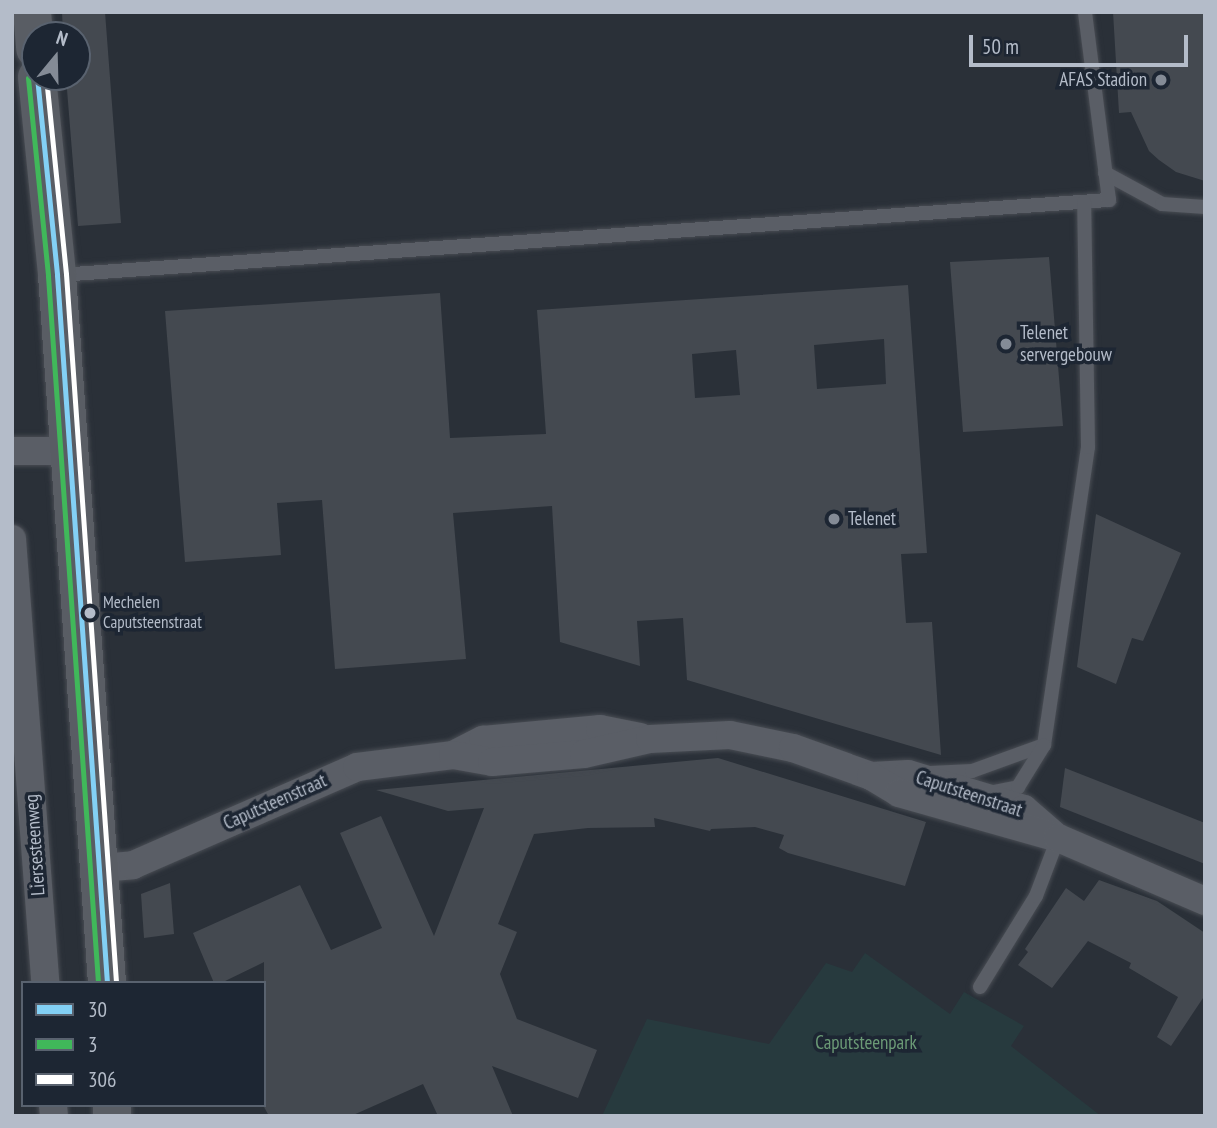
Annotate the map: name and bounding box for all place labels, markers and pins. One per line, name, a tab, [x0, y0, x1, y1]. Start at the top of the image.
place label: AFAS Stadion	[1059, 69, 1147, 91]
marker: AFAS Stadion	[1153, 72, 1169, 88]
place label: Telenet servergebouw	[1020, 322, 1112, 366]
marker: Telenet servergebouw	[998, 336, 1014, 352]
place label: Telenet	[848, 508, 896, 530]
marker: Telenet	[826, 511, 842, 527]
place label: Mechelen Caputsteenstraat	[103, 593, 202, 633]
marker: Mechelen Caputsteenstraat	[83, 606, 97, 620]

